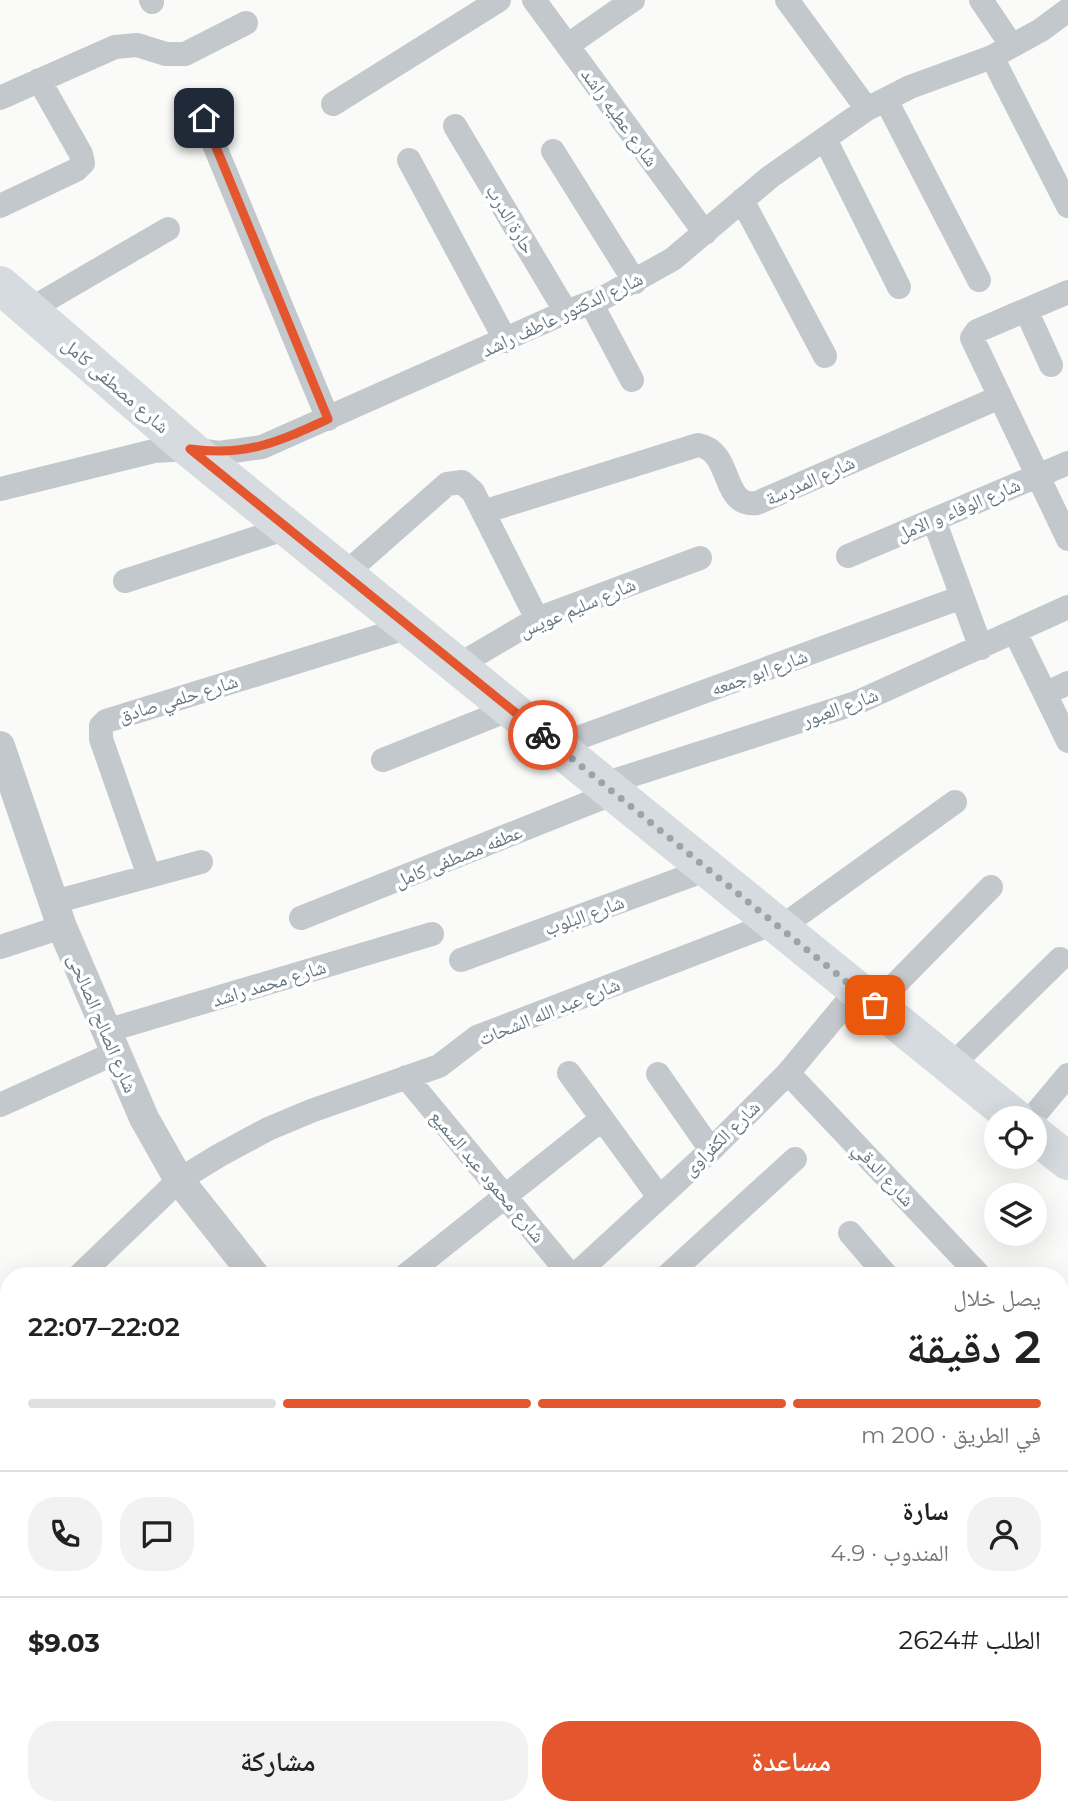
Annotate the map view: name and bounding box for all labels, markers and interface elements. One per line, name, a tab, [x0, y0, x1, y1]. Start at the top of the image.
street label: شارع عطيه راشد	[576, 63, 663, 171]
pin	[174, 88, 234, 148]
icon: home	[185, 99, 223, 137]
street label: حارة الدرب	[481, 181, 540, 258]
street label: شارع الدكتور عاطف راشد	[478, 267, 647, 362]
street label: شارع مصطفى كامل	[57, 333, 174, 438]
street label: شارع المدرسة	[762, 451, 858, 510]
street label: شارع الوفاء و الامل	[893, 473, 1024, 546]
street label: شارع سليم عويس	[515, 573, 639, 643]
street label: شارع ابو جمعه	[708, 644, 811, 701]
street label: شارع حلمي صادق	[116, 669, 242, 731]
street label: شارع العبور	[798, 683, 881, 732]
courier	[508, 700, 578, 770]
icon: bike	[524, 716, 562, 754]
street label: عطفه مصطفى كامل	[391, 820, 526, 893]
street label: شارع البلوب	[541, 890, 627, 941]
street label: شارع الصالح الصالحى	[62, 950, 142, 1097]
street label: شارع محمد راشد	[210, 955, 329, 1012]
street label: شارع عبد الله الشحات	[475, 973, 623, 1050]
pin	[845, 975, 905, 1035]
icon: bag	[856, 986, 894, 1024]
street label: شارع الكفراوى	[678, 1096, 765, 1181]
street label: شارع محمود عبد السميع	[425, 1105, 550, 1248]
map controls	[984, 1106, 1047, 1246]
button: locate	[984, 1106, 1047, 1169]
street label: شارع الدقي	[845, 1137, 919, 1214]
button: layers	[984, 1183, 1047, 1246]
text: يصل خلال	[953, 1284, 1041, 1312]
text: 22:02–22:07	[28, 1311, 180, 1343]
text: 2 دقيقة	[906, 1318, 1041, 1375]
text: في الطريق · 200 m	[861, 1421, 1041, 1449]
text: سارة	[902, 1495, 949, 1527]
button: phone	[28, 1497, 102, 1571]
button: chat	[120, 1497, 194, 1571]
button: person	[967, 1497, 1041, 1571]
text: المندوب · 4.9	[831, 1539, 949, 1567]
text: الطلب #2624	[899, 1624, 1041, 1656]
text: $9.03	[28, 1627, 100, 1659]
button: مشاركة	[28, 1721, 528, 1801]
button: مساعدة	[542, 1721, 1041, 1801]

